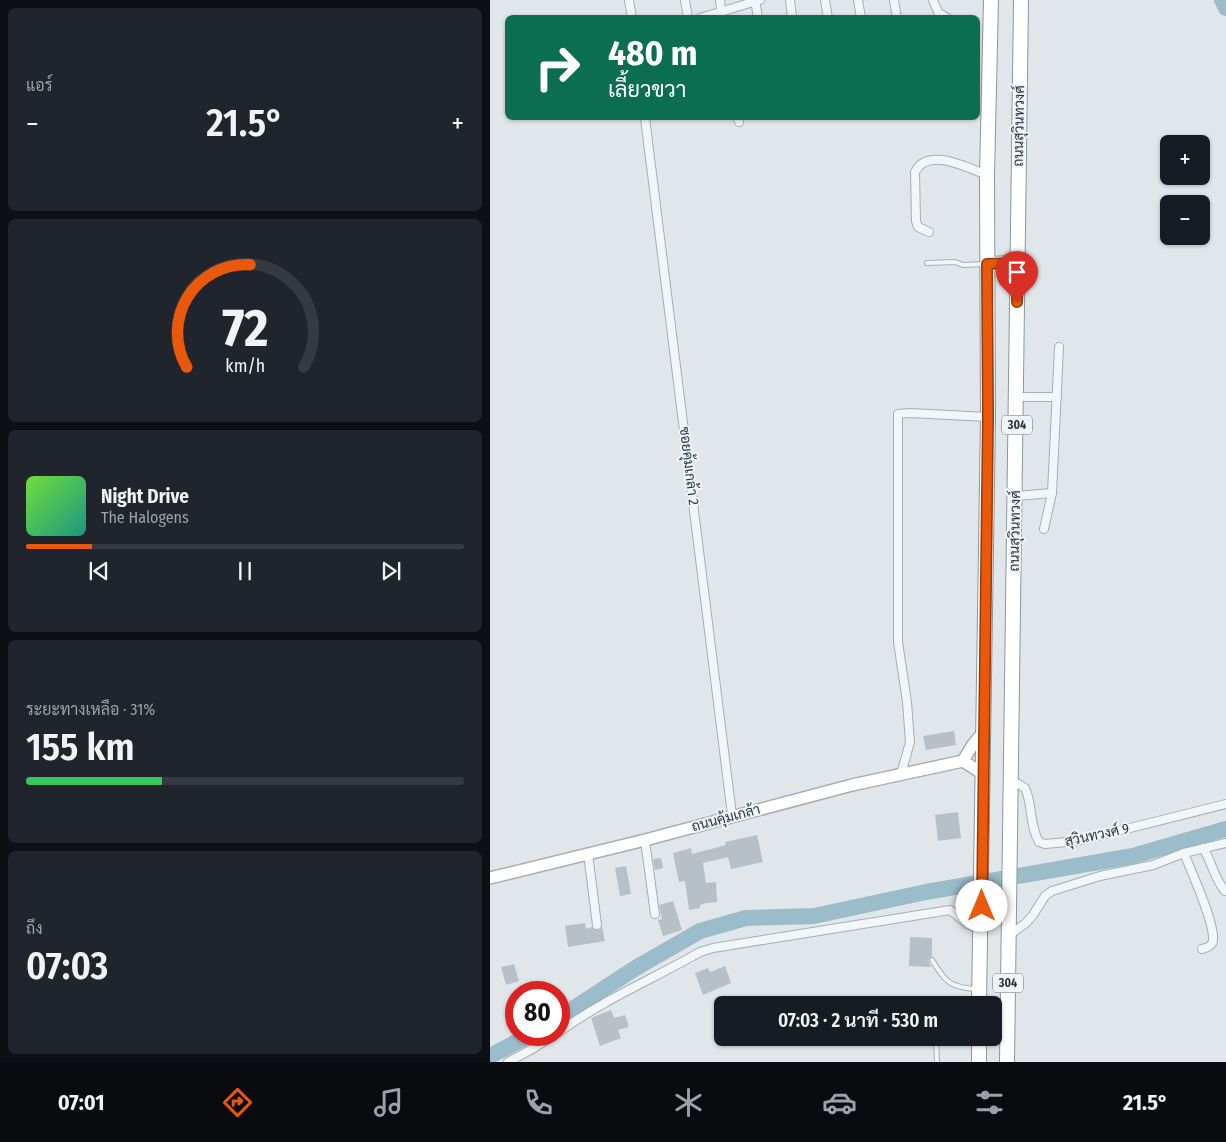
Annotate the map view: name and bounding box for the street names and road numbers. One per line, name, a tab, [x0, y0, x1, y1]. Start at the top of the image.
street label: ถนนสุวินทวงศ์	[1009, 85, 1029, 167]
road number: 304	[1002, 416, 1032, 434]
street label: ซอยคุ้มเกล้า 2	[675, 426, 703, 506]
street label: ถนนสุวินทวงศ์	[1005, 490, 1025, 572]
street label: ถนนคุ้มเกล้า	[690, 800, 762, 836]
street label: สุวินทวงศ์ 9	[1063, 819, 1131, 851]
road number: 304	[993, 974, 1023, 992]

